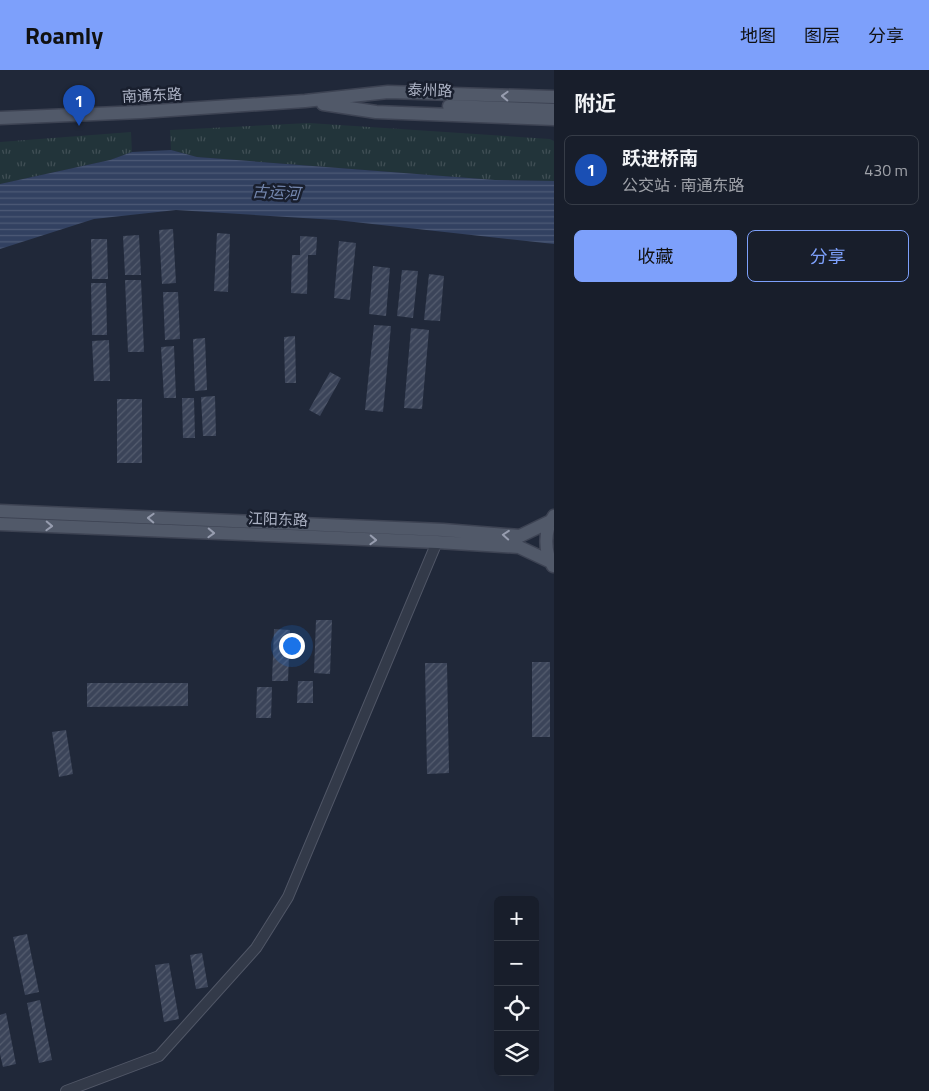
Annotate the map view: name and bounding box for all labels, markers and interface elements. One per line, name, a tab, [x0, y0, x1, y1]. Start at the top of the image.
text: Roamly	[25, 17, 103, 53]
text: 地图	[740, 22, 776, 49]
text: 图层	[804, 22, 840, 49]
text: 分享	[868, 22, 904, 49]
street label: 泰州路	[407, 78, 453, 102]
street label: 南通东路	[121, 82, 183, 108]
pin: 1	[63, 85, 95, 126]
text: 附近	[574, 87, 616, 119]
one-way arrow	[501, 90, 509, 101]
text: 跃进桥南	[622, 143, 698, 172]
text: 1	[587, 158, 595, 182]
text: 430 m	[864, 158, 908, 182]
text: 公交站 · 南通东路	[622, 173, 745, 197]
water label: 古运河	[251, 179, 304, 205]
button: 收藏	[574, 230, 737, 282]
button: 分享	[747, 230, 909, 282]
street label: 江阳东路	[248, 506, 308, 532]
one-way arrow	[147, 512, 155, 523]
one-way arrow	[45, 521, 53, 532]
one-way arrow	[207, 527, 215, 538]
one-way arrow	[501, 529, 509, 540]
one-way arrow	[370, 534, 378, 545]
your location	[279, 633, 305, 659]
map controls	[494, 896, 539, 1076]
button: +	[494, 896, 539, 941]
button: −	[494, 941, 539, 986]
button: locate	[494, 986, 539, 1031]
button: layers	[494, 1031, 539, 1076]

